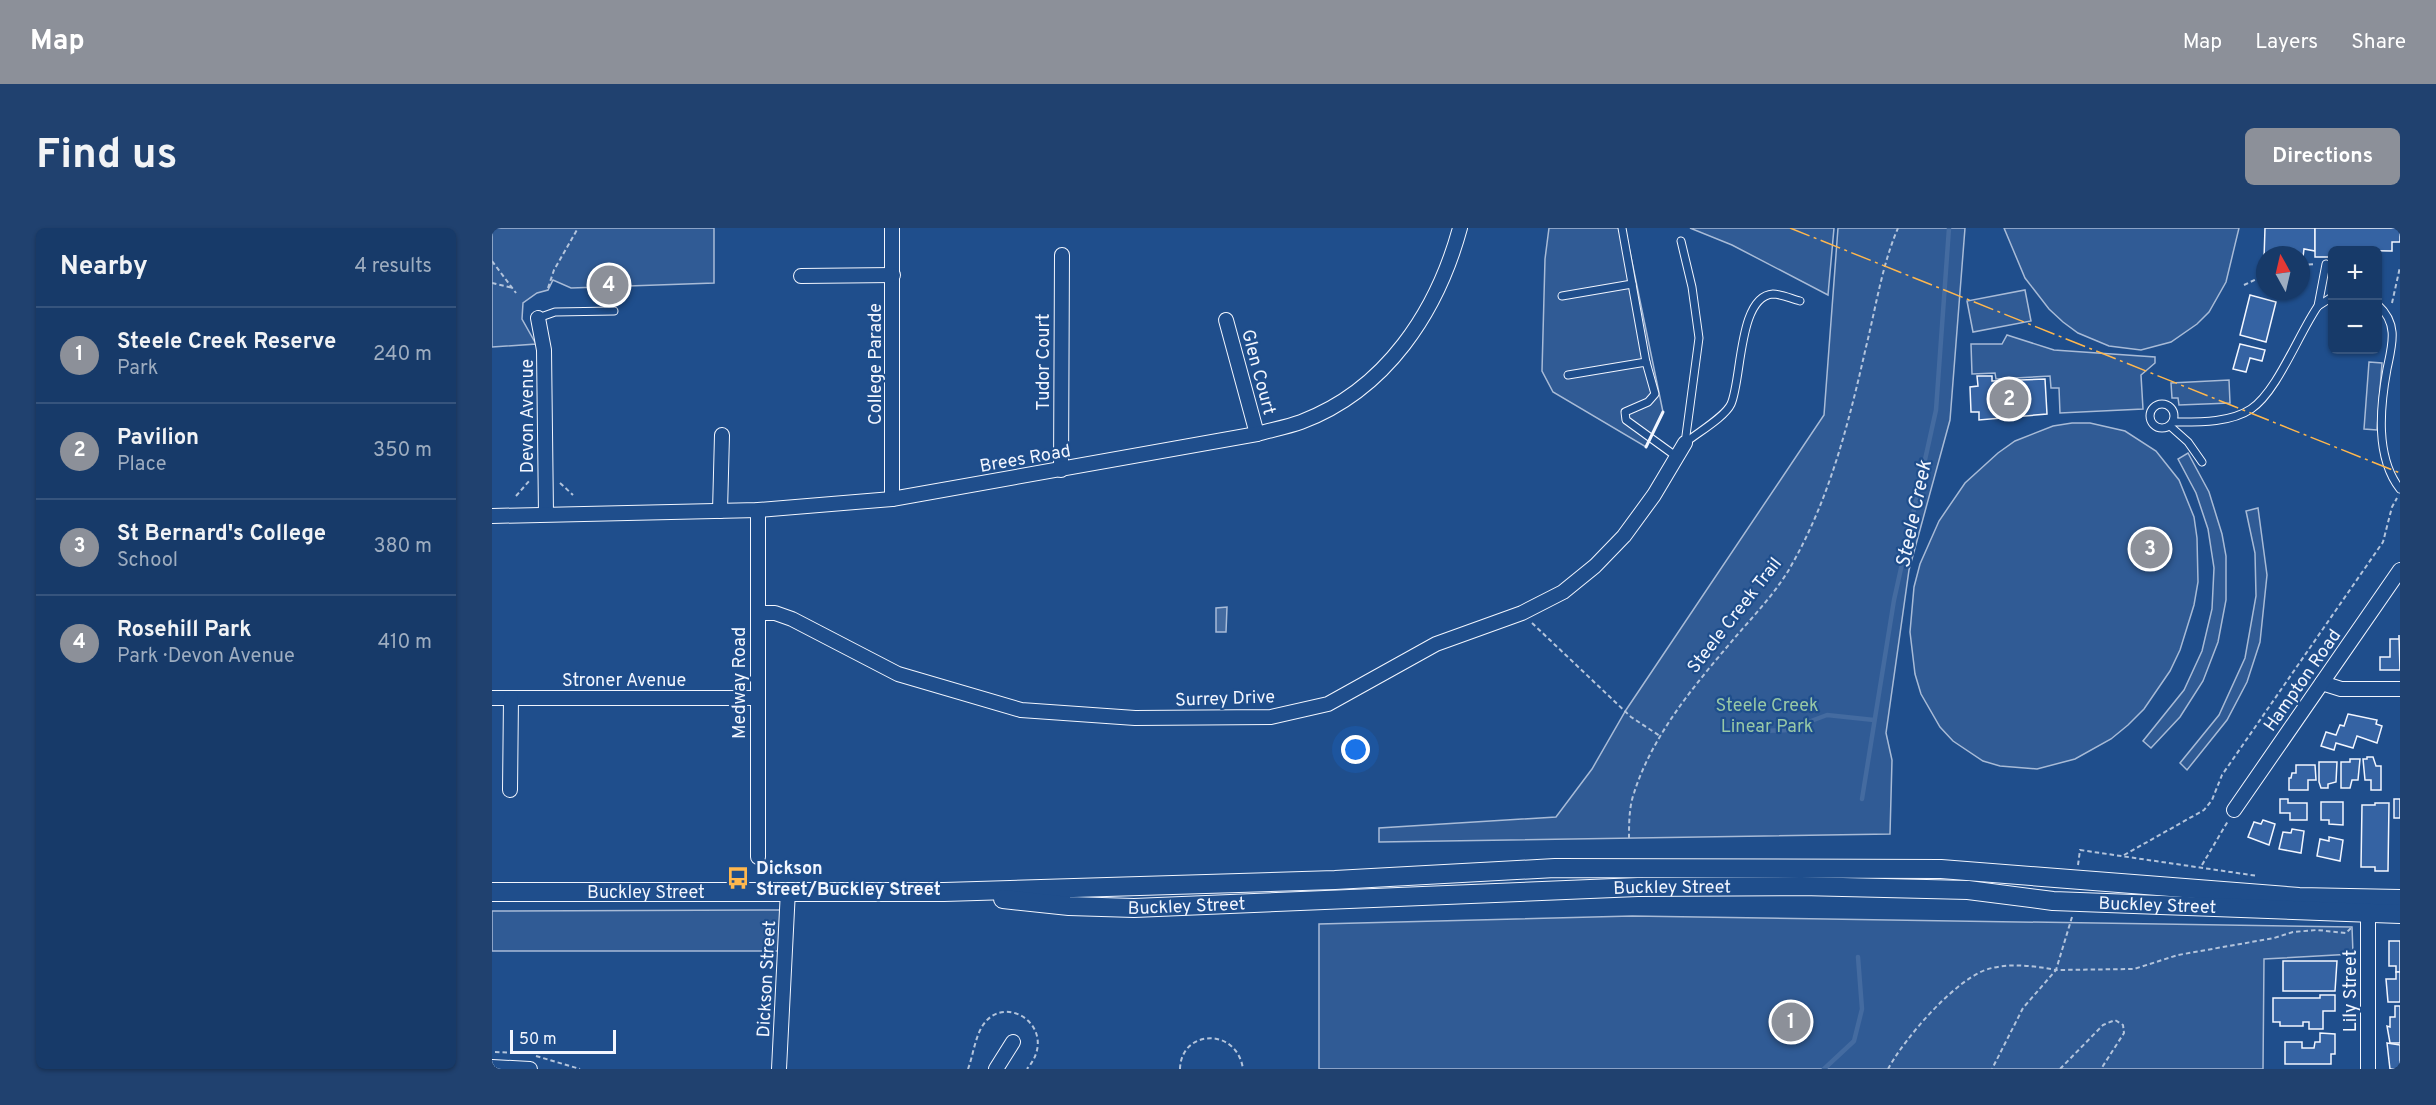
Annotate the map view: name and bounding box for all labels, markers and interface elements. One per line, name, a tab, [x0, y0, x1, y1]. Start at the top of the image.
text: Map	[30, 24, 85, 60]
text: Map	[2183, 29, 2222, 56]
text: Layers	[2255, 29, 2318, 56]
text: Share	[2351, 29, 2406, 56]
button: Directions	[2245, 128, 2400, 185]
text: Find us	[36, 130, 177, 183]
north arrow	[2256, 246, 2310, 300]
map controls	[2328, 246, 2382, 354]
button: +	[2328, 246, 2382, 300]
text: Nearby	[60, 251, 148, 284]
text: 4 results	[355, 254, 432, 280]
pin: 4	[590, 262, 628, 308]
button: −	[2328, 300, 2382, 354]
street label: College Parade	[865, 303, 888, 425]
street label: Tudor Court	[1033, 313, 1056, 411]
street label: Glen Court	[1235, 327, 1280, 418]
text: Steele Creek Reserve	[117, 329, 336, 356]
text: 1	[76, 342, 84, 368]
text: 240 m	[373, 342, 432, 368]
text: Park	[117, 356, 158, 382]
street label: Devon Avenue	[517, 359, 540, 473]
pin: 2	[1990, 376, 2029, 422]
text: Pavilion	[117, 425, 199, 452]
text: 2	[73, 438, 86, 464]
text: 350 m	[373, 438, 432, 464]
street label: Brees Road	[978, 440, 1073, 479]
text: Place	[117, 452, 167, 478]
water label: Steele Creek	[1891, 457, 1939, 571]
text: St Bernard's College	[117, 521, 326, 548]
pin: 3	[2130, 526, 2170, 572]
text: 3	[74, 534, 86, 560]
text: 380 m	[373, 534, 432, 560]
text: School	[117, 548, 178, 574]
street label: Steele Creek Trail	[1683, 553, 1788, 678]
text: Rosehill Park	[117, 617, 251, 644]
street label: Hampton Road	[2259, 625, 2347, 737]
street label: Medway Road	[729, 627, 752, 739]
text: 4	[73, 630, 86, 656]
text: 410 m	[378, 630, 432, 656]
text: Park · Devon Avenue	[117, 644, 295, 670]
street label: Stroner Avenue	[562, 670, 686, 693]
street label: Surrey Drive	[1175, 686, 1276, 713]
park label: Steele Creek Linear Park	[1716, 695, 1819, 739]
your location	[1341, 735, 1370, 764]
place label: Dickson Street/Buckley Street	[756, 858, 941, 902]
bus stop icon: Dickson Street/Buckley Street	[725, 865, 751, 891]
street label: Buckley Street	[1613, 876, 1731, 901]
street label: Buckley Street	[587, 882, 705, 905]
street label: Buckley Street	[1127, 893, 1246, 921]
street label: Buckley Street	[2098, 893, 2217, 920]
street label: Dickson Street	[753, 920, 782, 1038]
street label: Lily Street	[2340, 950, 2363, 1032]
pin: 1	[1772, 1000, 1810, 1044]
scale bar	[510, 1027, 616, 1054]
text: 50 m	[519, 1030, 557, 1050]

